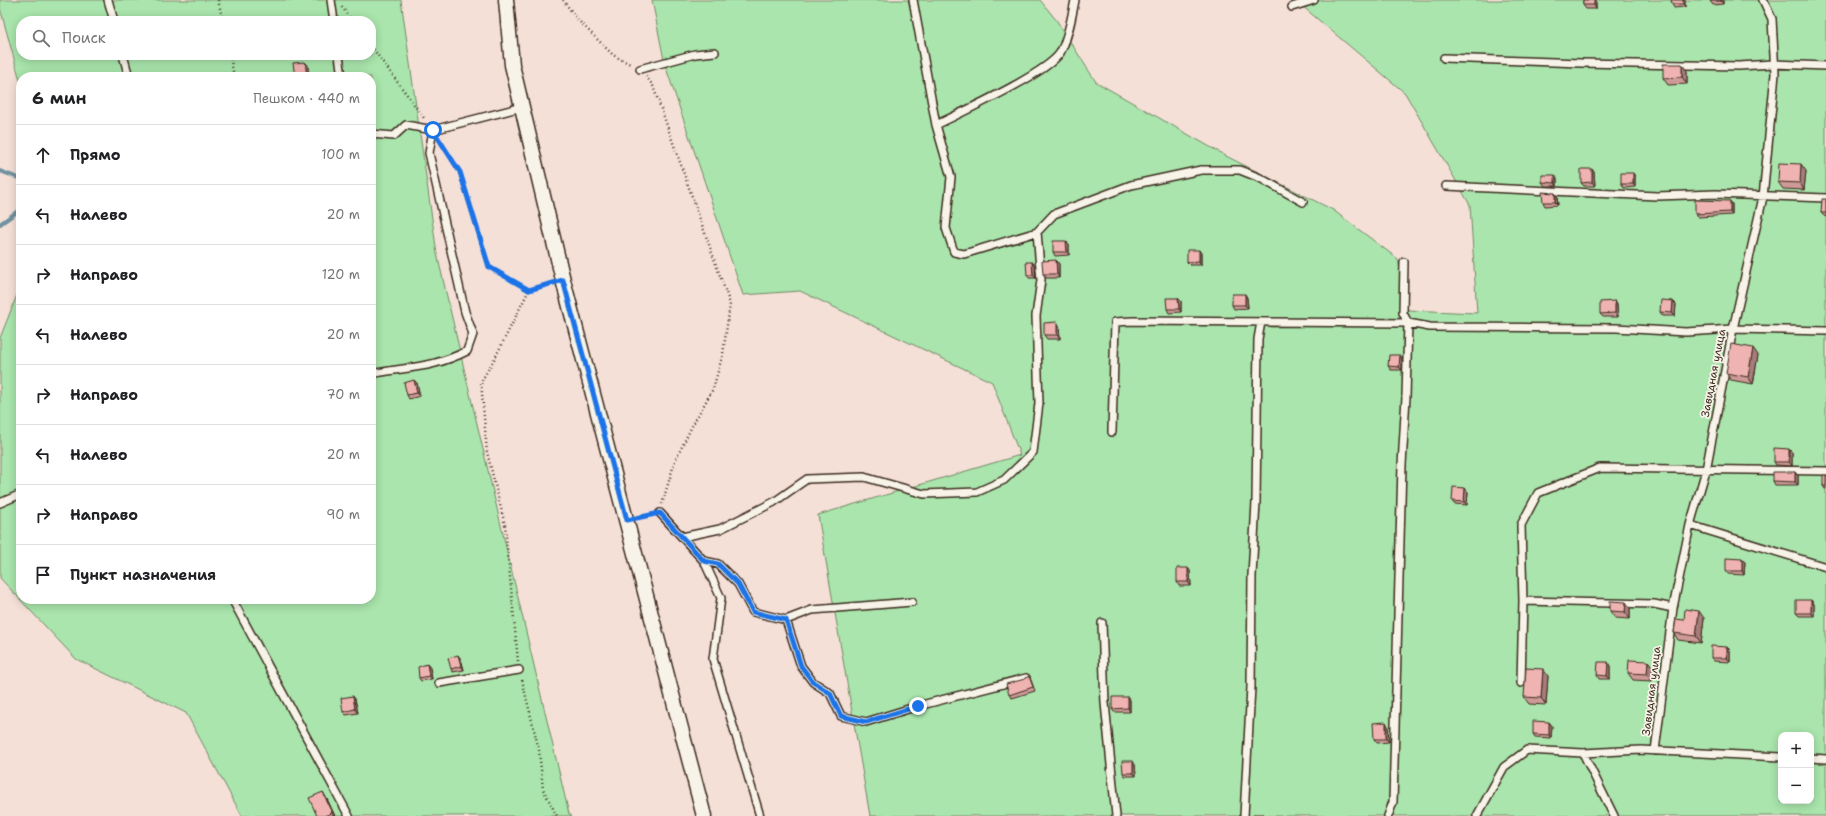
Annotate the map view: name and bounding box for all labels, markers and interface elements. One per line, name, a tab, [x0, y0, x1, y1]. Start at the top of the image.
search box	[16, 16, 376, 60]
icon: search	[30, 27, 52, 49]
text: Поиск	[62, 28, 106, 48]
text: 6 мин	[32, 87, 87, 109]
text: Пешком · 440 m	[253, 90, 360, 107]
route start	[424, 121, 442, 139]
icon: ahead	[32, 144, 54, 166]
text: Прямо	[70, 145, 120, 165]
text: 100 m	[321, 146, 360, 163]
icon: left	[32, 204, 54, 226]
text: Налево	[70, 205, 128, 225]
text: 20 m	[327, 206, 360, 223]
icon: right	[32, 264, 54, 286]
text: Направо	[70, 265, 138, 285]
text: 120 m	[322, 266, 360, 283]
icon: left	[32, 324, 54, 346]
text: Налево	[70, 325, 128, 345]
text: 20 m	[327, 326, 360, 343]
street label: Завидная улица	[1698, 328, 1729, 419]
icon: right	[32, 384, 54, 406]
text: Направо	[70, 385, 138, 405]
text: 70 m	[326, 386, 360, 403]
icon: left	[32, 444, 54, 466]
text: Налево	[70, 445, 128, 465]
text: 20 m	[327, 446, 360, 463]
icon: right	[32, 504, 54, 526]
text: Направо	[70, 505, 138, 525]
text: 90 m	[326, 506, 360, 523]
icon: arrive	[32, 564, 54, 586]
text: Пункт назначения	[70, 565, 216, 585]
street label: Завидная улица	[1639, 646, 1664, 736]
route end	[909, 697, 927, 715]
map controls	[1778, 732, 1814, 804]
button: +	[1778, 732, 1814, 768]
button: −	[1778, 768, 1814, 804]

